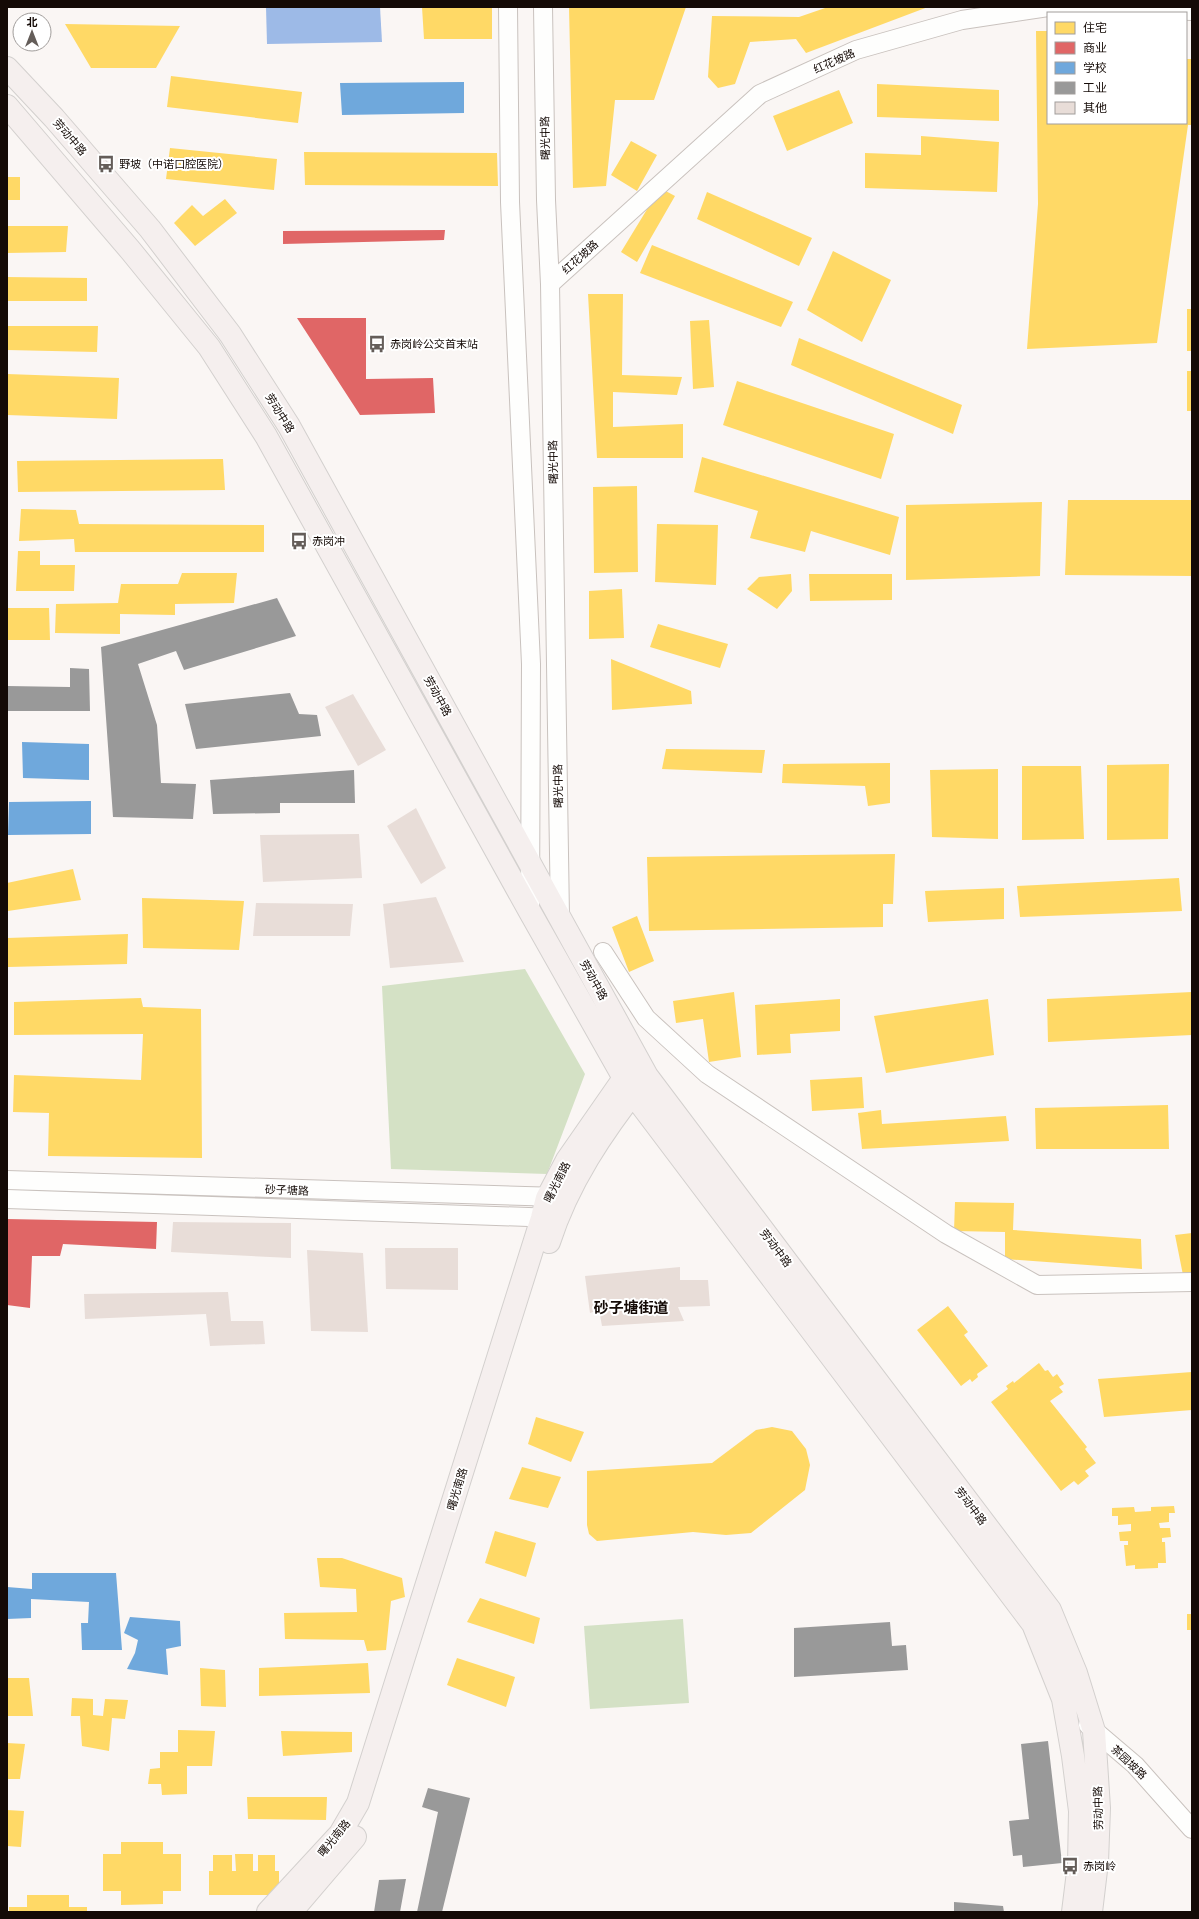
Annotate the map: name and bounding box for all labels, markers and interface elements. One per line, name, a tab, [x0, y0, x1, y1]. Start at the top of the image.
north arrow	[12, 12, 52, 52]
legend	[1047, 12, 1187, 124]
text: 北	[27, 15, 38, 29]
text: 住宅	[1083, 20, 1107, 35]
text: 商业	[1083, 40, 1107, 55]
street label: 红花坡路	[811, 46, 857, 76]
text: 学校	[1083, 60, 1107, 75]
text: 工业	[1083, 80, 1107, 95]
text: 其他	[1083, 100, 1107, 115]
street label: 劳动中路	[50, 116, 90, 158]
street label: 曙光中路	[538, 116, 552, 160]
bus stop icon: 野坡（中诺口腔医院）	[96, 154, 116, 174]
place label: 野坡（中诺口腔医院）	[119, 157, 229, 171]
street label: 红花坡路	[559, 237, 601, 277]
bus stop icon: 赤岗岭公交首末站	[367, 334, 387, 354]
place label: 赤岗岭公交首末站	[390, 337, 478, 351]
street label: 劳动中路	[262, 391, 298, 435]
street label: 曙光中路	[546, 440, 560, 484]
bus stop icon: 赤岗冲	[289, 531, 309, 551]
place label: 赤岗冲	[312, 534, 345, 548]
street label: 劳动中路	[421, 673, 455, 719]
street label: 曙光中路	[551, 764, 565, 808]
street label: 劳动中路	[577, 957, 611, 1003]
street label: 曙光南路	[541, 1159, 573, 1205]
street label: 砂子塘路	[265, 1182, 309, 1198]
street label: 劳动中路	[757, 1226, 795, 1270]
district label: 砂子塘街道	[593, 1298, 669, 1317]
street label: 曙光南路	[444, 1466, 470, 1512]
street label: 劳动中路	[952, 1484, 990, 1528]
street label: 茶园坡路	[1108, 1742, 1150, 1782]
street label: 劳动中路	[1091, 1786, 1105, 1830]
street label: 曙光南路	[315, 1816, 353, 1860]
bus stop icon: 赤岗岭	[1060, 1856, 1080, 1876]
place label: 赤岗岭	[1083, 1859, 1116, 1873]

